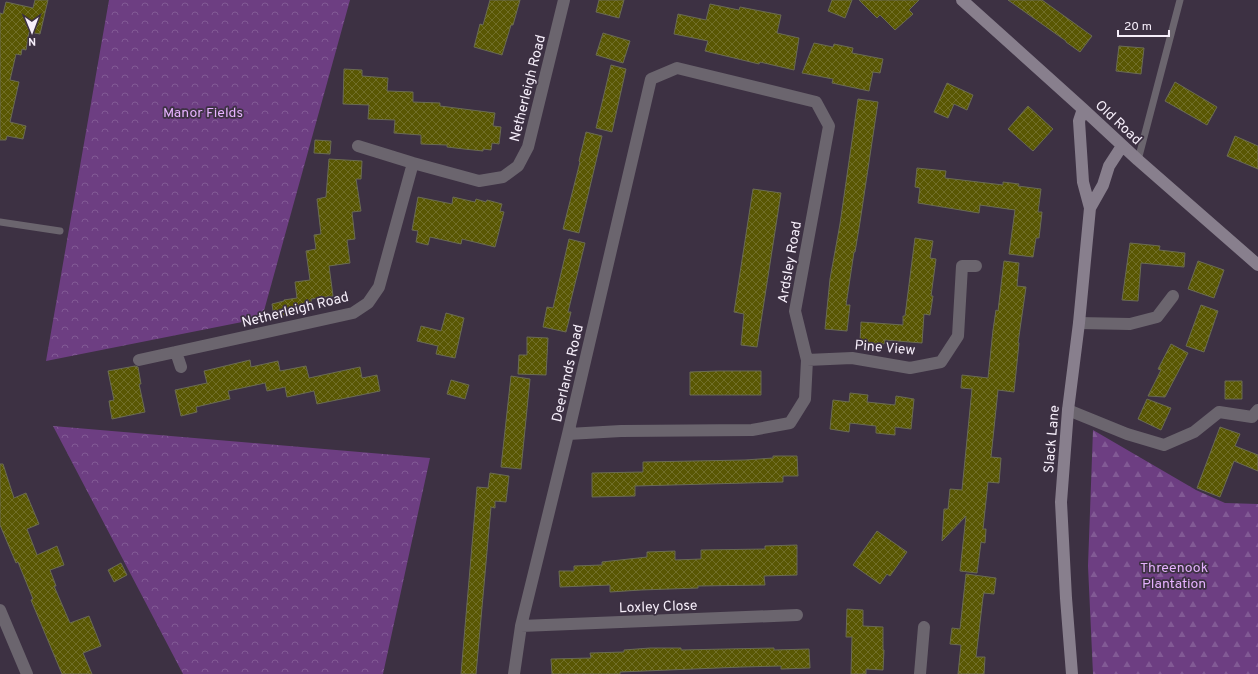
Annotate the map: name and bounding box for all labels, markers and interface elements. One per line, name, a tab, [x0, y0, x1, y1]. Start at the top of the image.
north arrow	[12, 12, 52, 52]
scale bar	[1118, 12, 1169, 38]
text: 20 m	[1124, 19, 1152, 35]
street label: Netherleigh Road	[507, 33, 550, 144]
text: N	[28, 34, 36, 48]
street label: Old Road	[1091, 97, 1145, 149]
park label: Manor Fields	[163, 105, 243, 122]
street label: Ardsley Road	[775, 220, 806, 305]
street label: Netherleigh Road	[240, 289, 351, 332]
street label: Deerlands Road	[549, 323, 588, 424]
street label: Pine View	[854, 337, 916, 360]
street label: Slack Lane	[1041, 404, 1064, 474]
park label: Threenook Plantation	[1140, 560, 1208, 593]
street label: Loxley Close	[618, 598, 698, 617]

